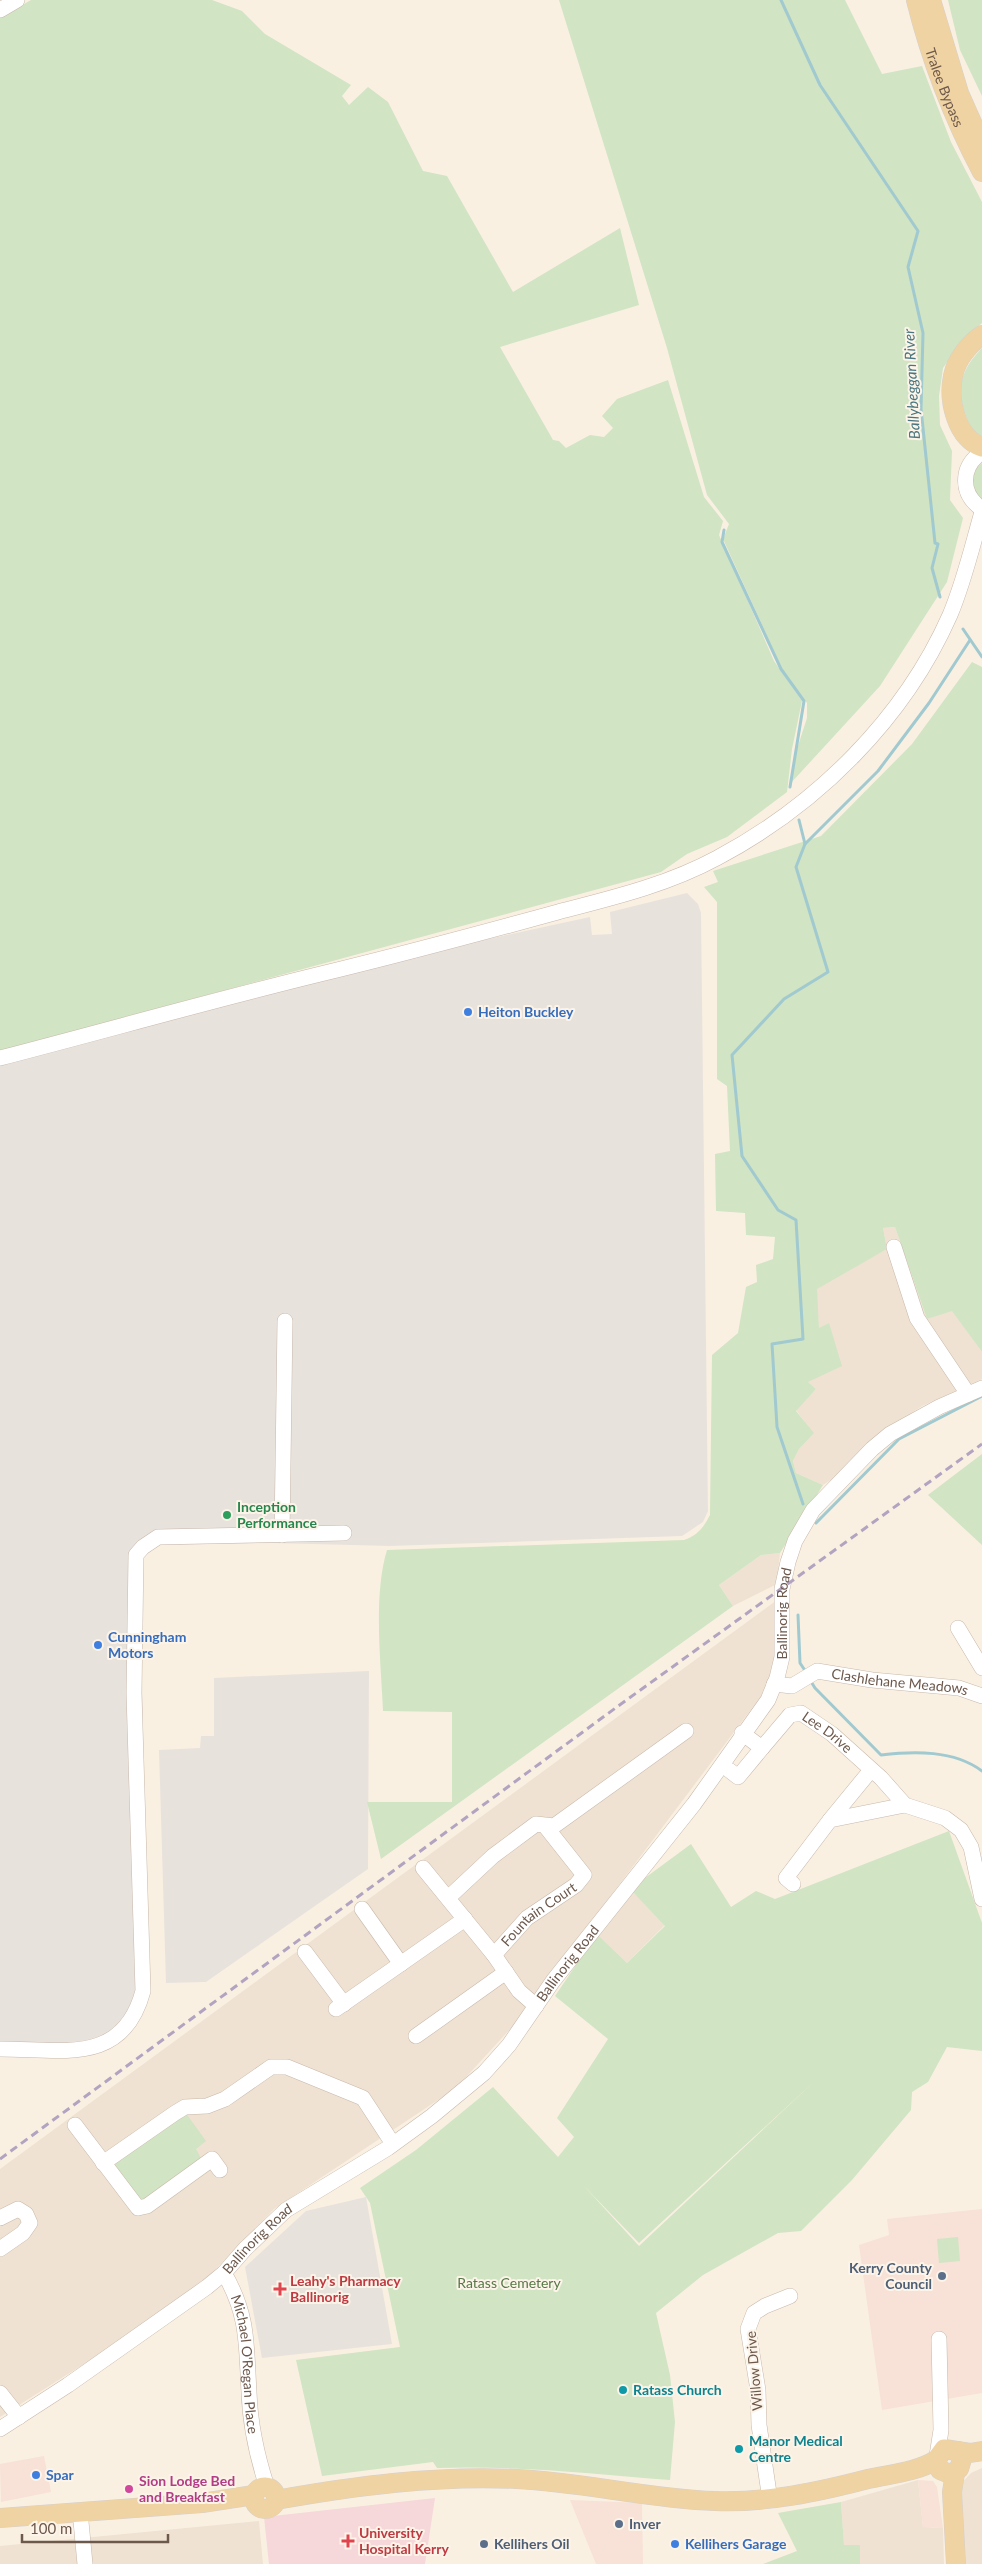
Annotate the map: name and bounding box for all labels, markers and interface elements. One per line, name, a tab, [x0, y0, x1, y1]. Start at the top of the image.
street label: Tralee Bypass	[922, 46, 968, 129]
water label: Ballybeggan River	[899, 328, 923, 440]
place label: Heiton Buckley	[478, 1003, 574, 1020]
marker: Heiton Buckley	[462, 1006, 474, 1018]
place label: Inception Performance	[237, 1498, 317, 1531]
marker: Inception Performance	[221, 1509, 233, 1521]
street label: Ballinorig Road	[773, 1566, 795, 1659]
place label: Cunningham Motors	[108, 1628, 186, 1661]
marker: Cunningham Motors	[92, 1639, 104, 1651]
street label: Clashlehane Meadows	[830, 1665, 971, 1699]
street label: Lee Drive	[799, 1707, 856, 1756]
street label: Fountain Court	[497, 1878, 579, 1949]
street label: Ballinorig Road	[533, 1921, 602, 2005]
street label: Ballinorig Road	[218, 2199, 295, 2277]
place label: Kerry County Council	[849, 2259, 933, 2292]
marker: Kerry County Council	[936, 2270, 948, 2282]
place label: Leahy's Pharmacy Ballinorig	[290, 2272, 401, 2305]
park label: Ratass Cemetery	[457, 2274, 561, 2291]
marker: Leahy's Pharmacy Ballinorig	[274, 2283, 286, 2295]
street label: Michael O'Regan Place	[228, 2292, 262, 2435]
street label: Willow Drive	[742, 2330, 765, 2412]
place label: Ratass Church	[633, 2381, 722, 2398]
marker: Ratass Church	[617, 2384, 629, 2396]
place label: Manor Medical Centre	[749, 2432, 843, 2465]
marker: Manor Medical Centre	[733, 2443, 745, 2455]
place label: Spar	[46, 2466, 75, 2483]
marker: Spar	[30, 2469, 42, 2481]
place label: Sion Lodge Bed and Breakfast	[139, 2472, 235, 2505]
marker: Sion Lodge Bed and Breakfast	[123, 2483, 135, 2495]
scale bar	[22, 2512, 169, 2544]
place label: Inver	[629, 2515, 661, 2532]
marker: Inver	[613, 2518, 625, 2530]
text: 100 m	[30, 2519, 72, 2537]
place label: University Hospital Kerry	[359, 2524, 449, 2557]
marker: University Hospital Kerry	[341, 2534, 355, 2548]
place label: Kellihers Oil	[494, 2535, 569, 2552]
place label: Kellihers Garage	[685, 2535, 787, 2552]
marker: Kellihers Oil	[478, 2538, 490, 2550]
marker: Kellihers Garage	[669, 2538, 681, 2550]

